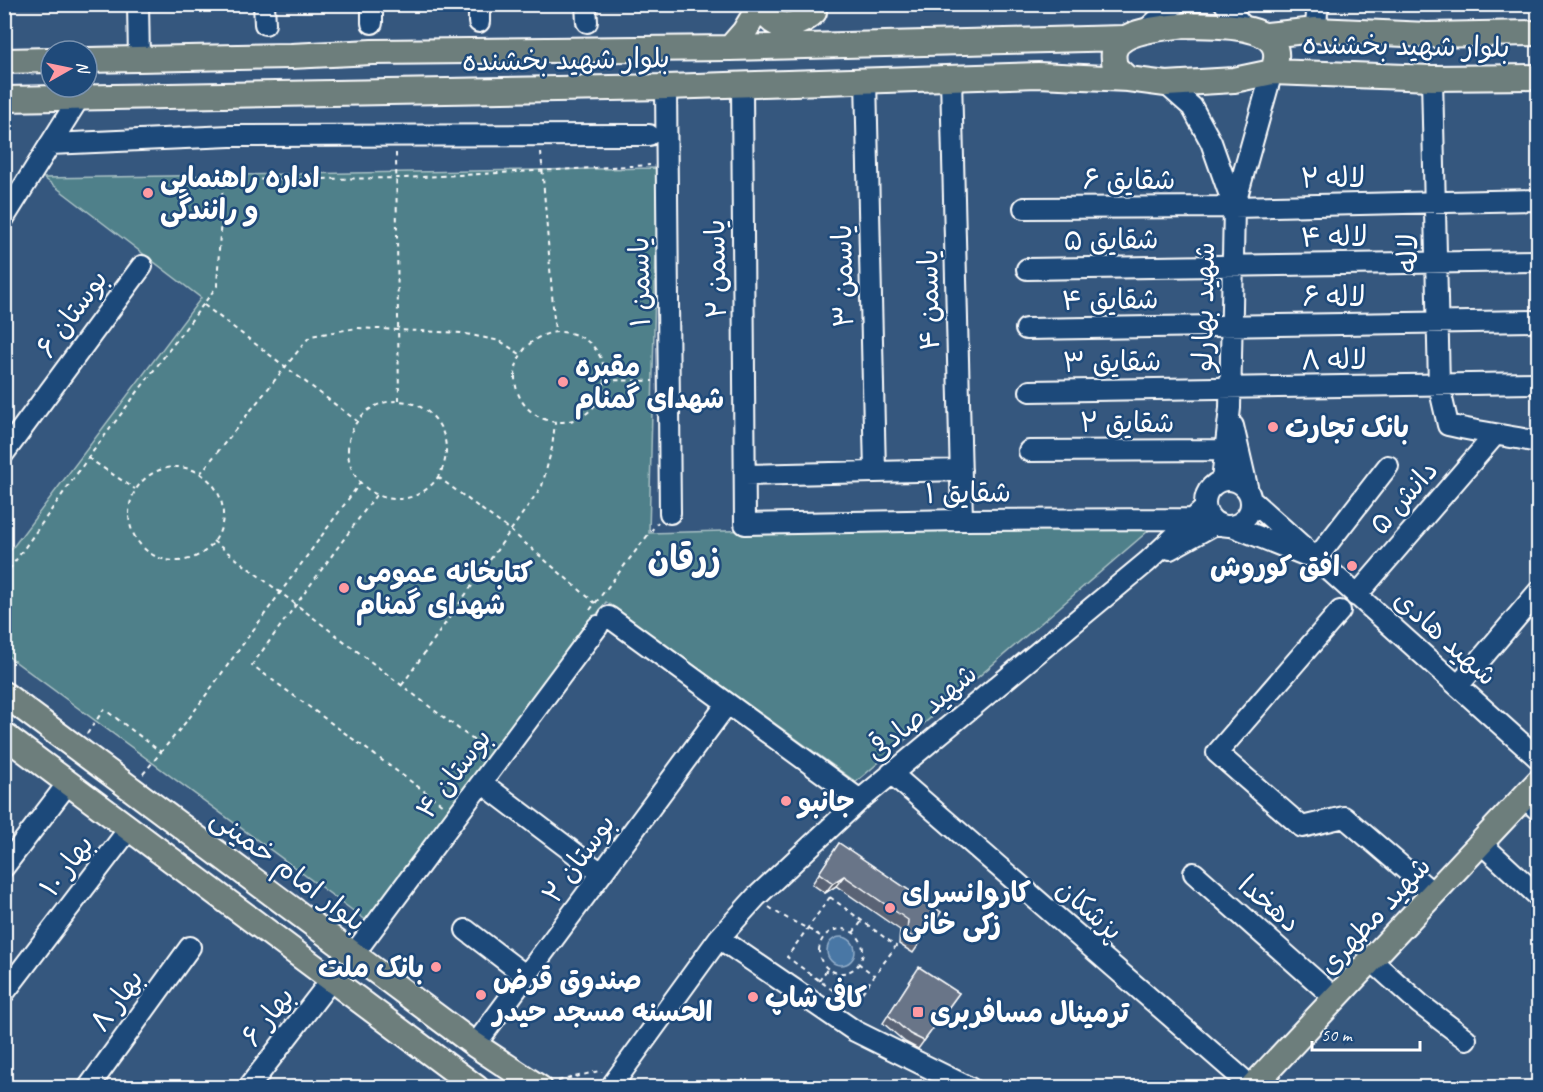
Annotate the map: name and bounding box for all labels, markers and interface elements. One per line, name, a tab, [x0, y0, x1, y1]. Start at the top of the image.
street label: بلوار شهید بخشنده	[1302, 26, 1510, 65]
north arrow	[39, 39, 99, 99]
street label: بلوار شهید بخشنده	[462, 40, 670, 79]
text: N	[72, 60, 94, 76]
street label: لاله ۲	[1300, 159, 1366, 196]
place label: اداره راهنمایی و رانندگی	[160, 160, 319, 228]
street label: شقایق ۶	[1083, 162, 1175, 197]
marker: اداره راهنمایی و رانندگی	[141, 186, 155, 200]
street label: لاله ۴	[1300, 218, 1368, 255]
street label: یاسمن ۲	[697, 219, 734, 319]
street label: شقایق ۵	[1063, 221, 1159, 258]
street label: یاسمن ۳	[824, 224, 861, 328]
street label: لاله	[1390, 233, 1425, 273]
street label: یاسمن ۱	[621, 236, 658, 328]
street label: شهید بهارلو	[1185, 242, 1223, 373]
street label: یاسمن ۴	[910, 249, 947, 351]
street label: بوستان ۶	[28, 262, 115, 364]
street label: لاله ۶	[1302, 279, 1366, 314]
street label: شقایق ۴	[1061, 281, 1159, 318]
street label: لاله ۸	[1301, 341, 1367, 378]
street label: شقایق ۳	[1062, 343, 1162, 380]
place label: مقبره شهدای گمنام	[575, 349, 724, 420]
marker: مقبره شهدای گمنام	[556, 375, 570, 389]
street label: شقایق ۲	[1080, 405, 1174, 440]
place label: بانک تجارت	[1285, 410, 1409, 445]
marker: بانک تجارت	[1266, 420, 1280, 434]
street label: دانش ۵	[1362, 453, 1445, 542]
street label: شقایق ۱	[925, 474, 1011, 511]
district label: زرقان	[647, 537, 721, 580]
place label: افق کوروش	[1210, 549, 1340, 584]
place label: کتابخانه عمومی شهدای گمنام	[356, 555, 533, 626]
marker: افق کوروش	[1345, 559, 1359, 573]
marker: کتابخانه عمومی شهدای گمنام	[337, 581, 351, 595]
street label: شهید هادی	[1387, 582, 1505, 693]
street label: شهید صادقی	[859, 656, 984, 769]
street label: بوستان ۴	[408, 721, 499, 825]
place label: جانبو	[796, 784, 855, 819]
marker: جانبو	[779, 794, 793, 808]
street label: بلوار امام خمینی	[202, 800, 373, 942]
street label: بوستان ۲	[534, 807, 623, 910]
street label: بهار ۱۰	[32, 827, 101, 903]
street label: شهید مطهری	[1311, 849, 1438, 982]
street label: دهخدا	[1231, 867, 1308, 940]
street label: پزشکان	[1048, 871, 1130, 949]
place label: کاروانسرای زکی خانی	[902, 875, 1031, 943]
marker: کاروانسرای زکی خانی	[883, 901, 897, 915]
place label: بانک ملت	[318, 950, 424, 985]
marker: بانک ملت	[429, 960, 443, 974]
street label: بهار ۸	[82, 962, 151, 1038]
place label: صندوق قرض الحسنه مسجد حیدر	[490, 962, 713, 1029]
place label: کافی شاپ	[765, 977, 867, 1015]
street label: بهار ۶	[233, 979, 302, 1053]
marker: صندوق قرض الحسنه مسجد حیدر	[474, 988, 488, 1002]
marker: کافی شاپ	[746, 990, 760, 1004]
place label: ترمینال مسافربری	[930, 995, 1130, 1030]
marker: ترمینال مسافربری	[911, 1005, 925, 1019]
scale bar	[1312, 1014, 1420, 1052]
text: 50 m	[1321, 1024, 1354, 1046]

